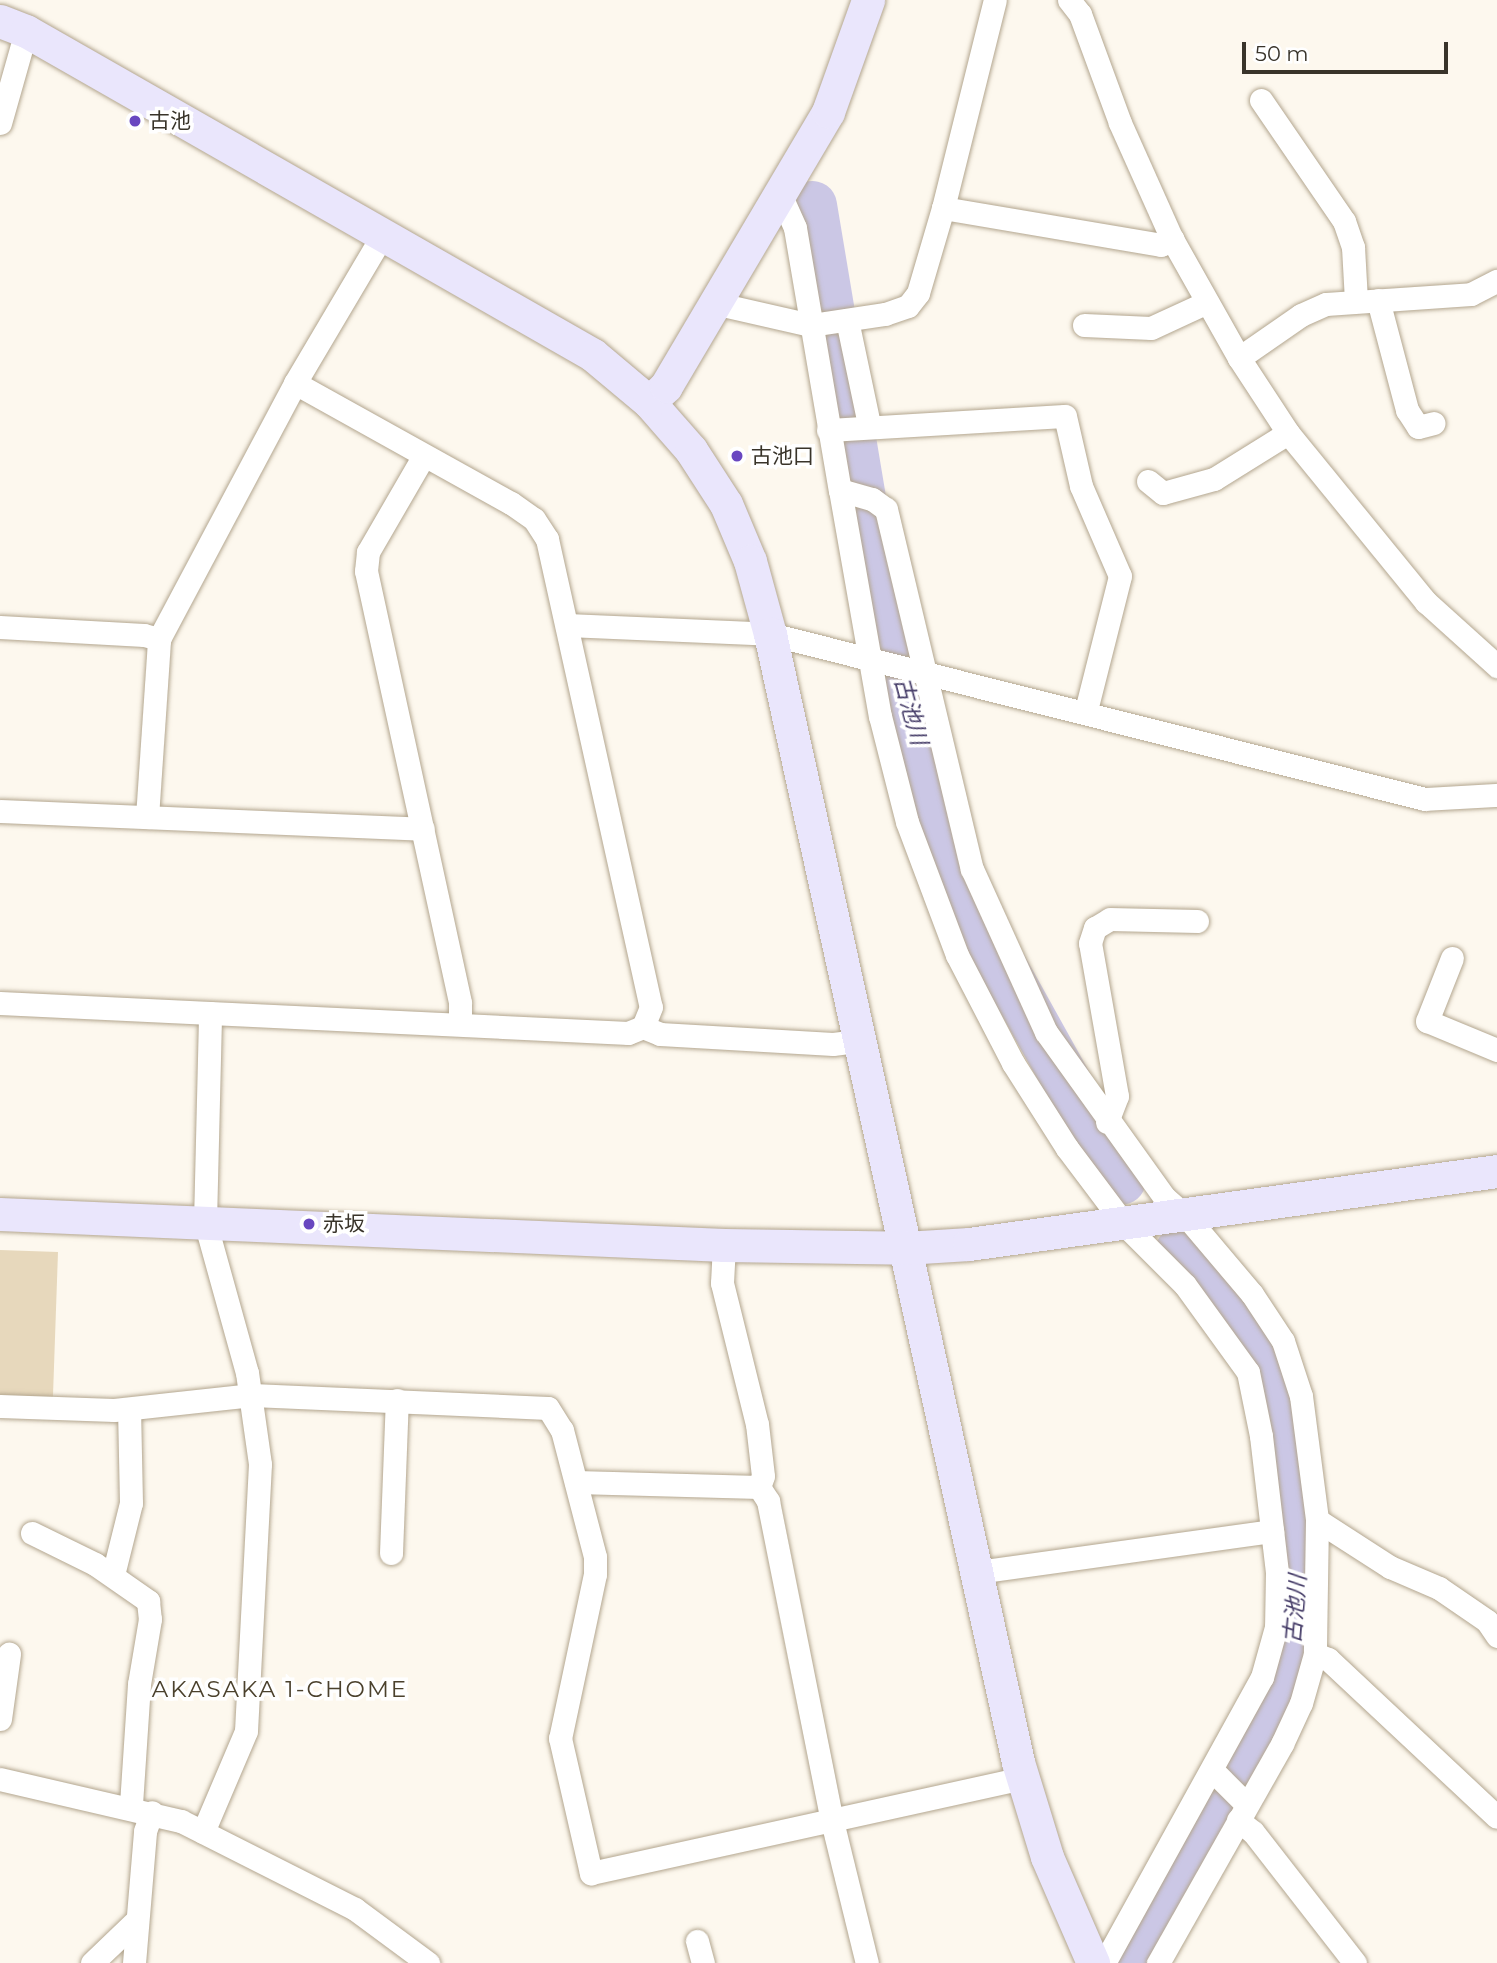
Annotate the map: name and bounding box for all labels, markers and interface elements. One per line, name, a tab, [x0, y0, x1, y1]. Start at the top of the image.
scale bar	[1245, 28, 1452, 72]
text: 50 m	[1255, 41, 1309, 66]
place label: 古池	[149, 108, 191, 134]
marker: 古池	[127, 113, 143, 129]
place label: 古池口	[751, 443, 814, 469]
marker: 古池口	[729, 448, 745, 464]
water label: 古池川	[889, 674, 933, 748]
place label: 赤坂	[323, 1211, 365, 1237]
marker: 赤坂	[301, 1216, 317, 1232]
water label: 古池川	[1278, 1573, 1312, 1645]
district label: AKASAKA 1-CHOME	[154, 1675, 406, 1703]

